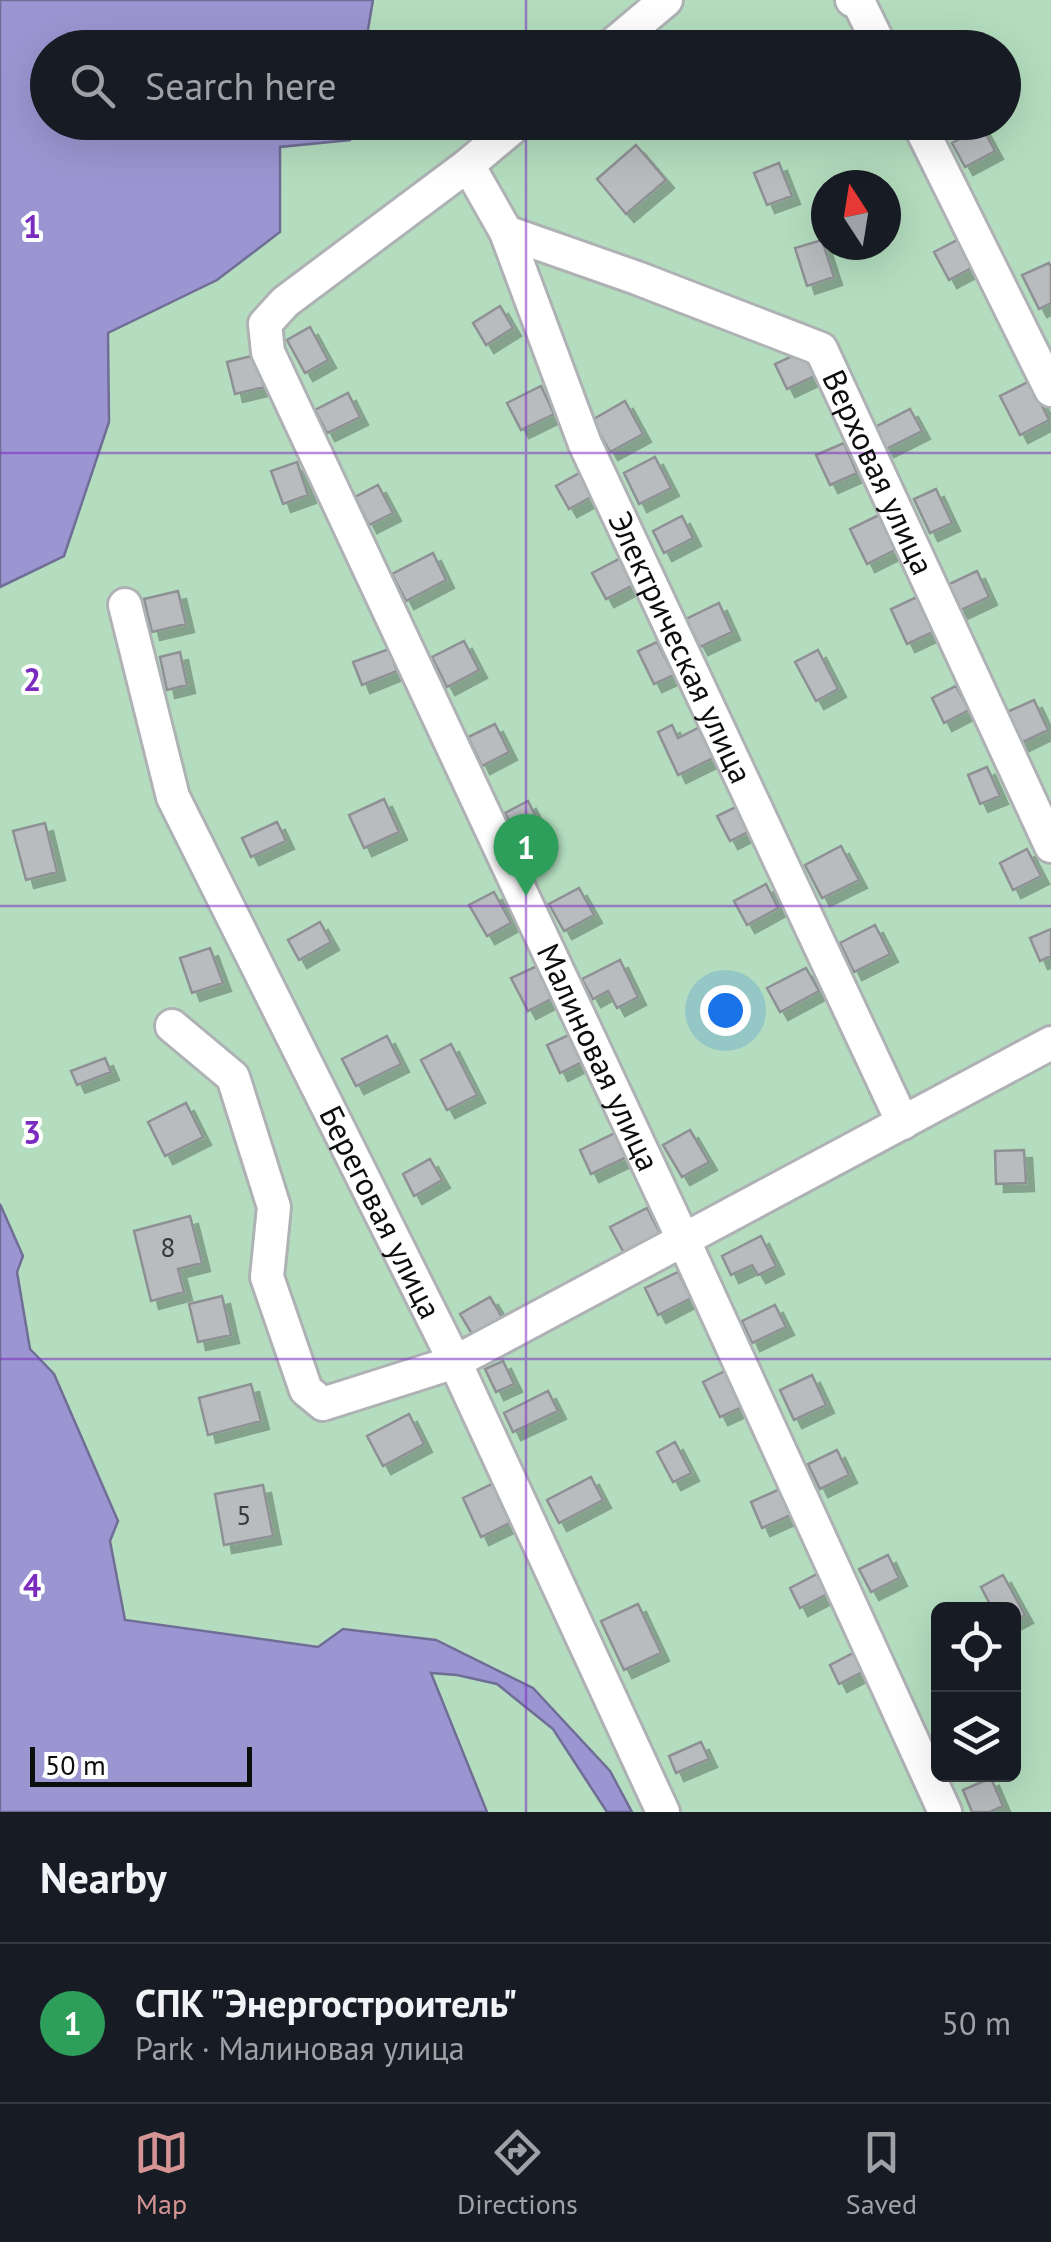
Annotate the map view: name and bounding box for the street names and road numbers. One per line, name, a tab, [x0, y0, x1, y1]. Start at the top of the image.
street label: Верховая улица	[813, 363, 945, 581]
street label: Электрическая улица	[600, 505, 763, 790]
street label: Малиновая улица	[528, 937, 670, 1177]
street label: Береговая улица	[310, 1098, 452, 1325]

